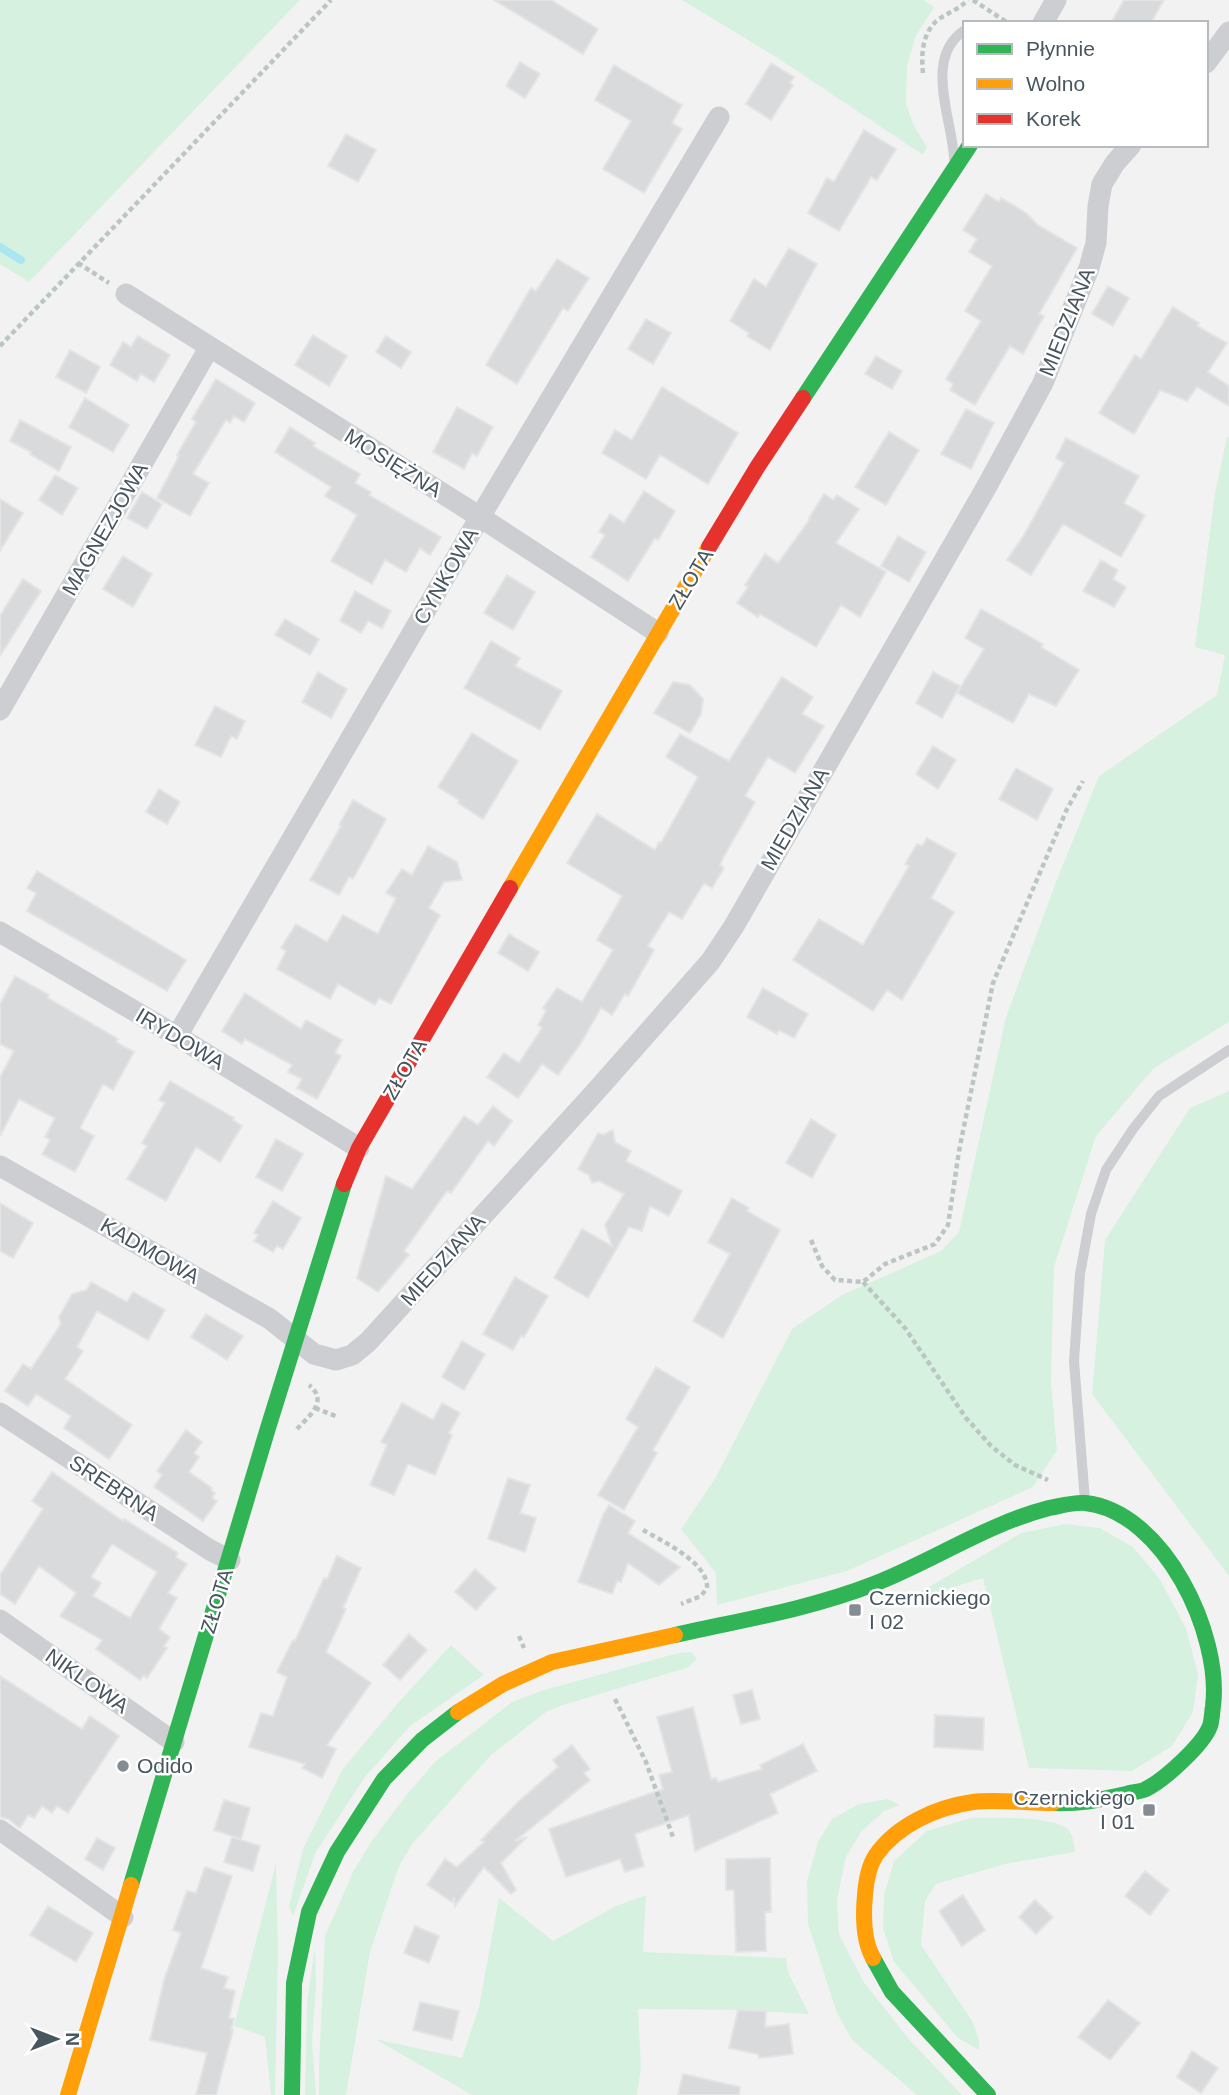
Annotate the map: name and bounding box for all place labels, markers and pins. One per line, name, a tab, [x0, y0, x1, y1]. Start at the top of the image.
place label: Czernickiego I 02	[869, 1586, 990, 1633]
marker: Czernickiego I 02	[847, 1602, 863, 1618]
place label: Odido	[137, 1754, 193, 1777]
marker: Odido	[115, 1758, 131, 1774]
place label: Czernickiego I 01	[1014, 1786, 1135, 1833]
marker: Czernickiego I 01	[1141, 1802, 1157, 1818]

